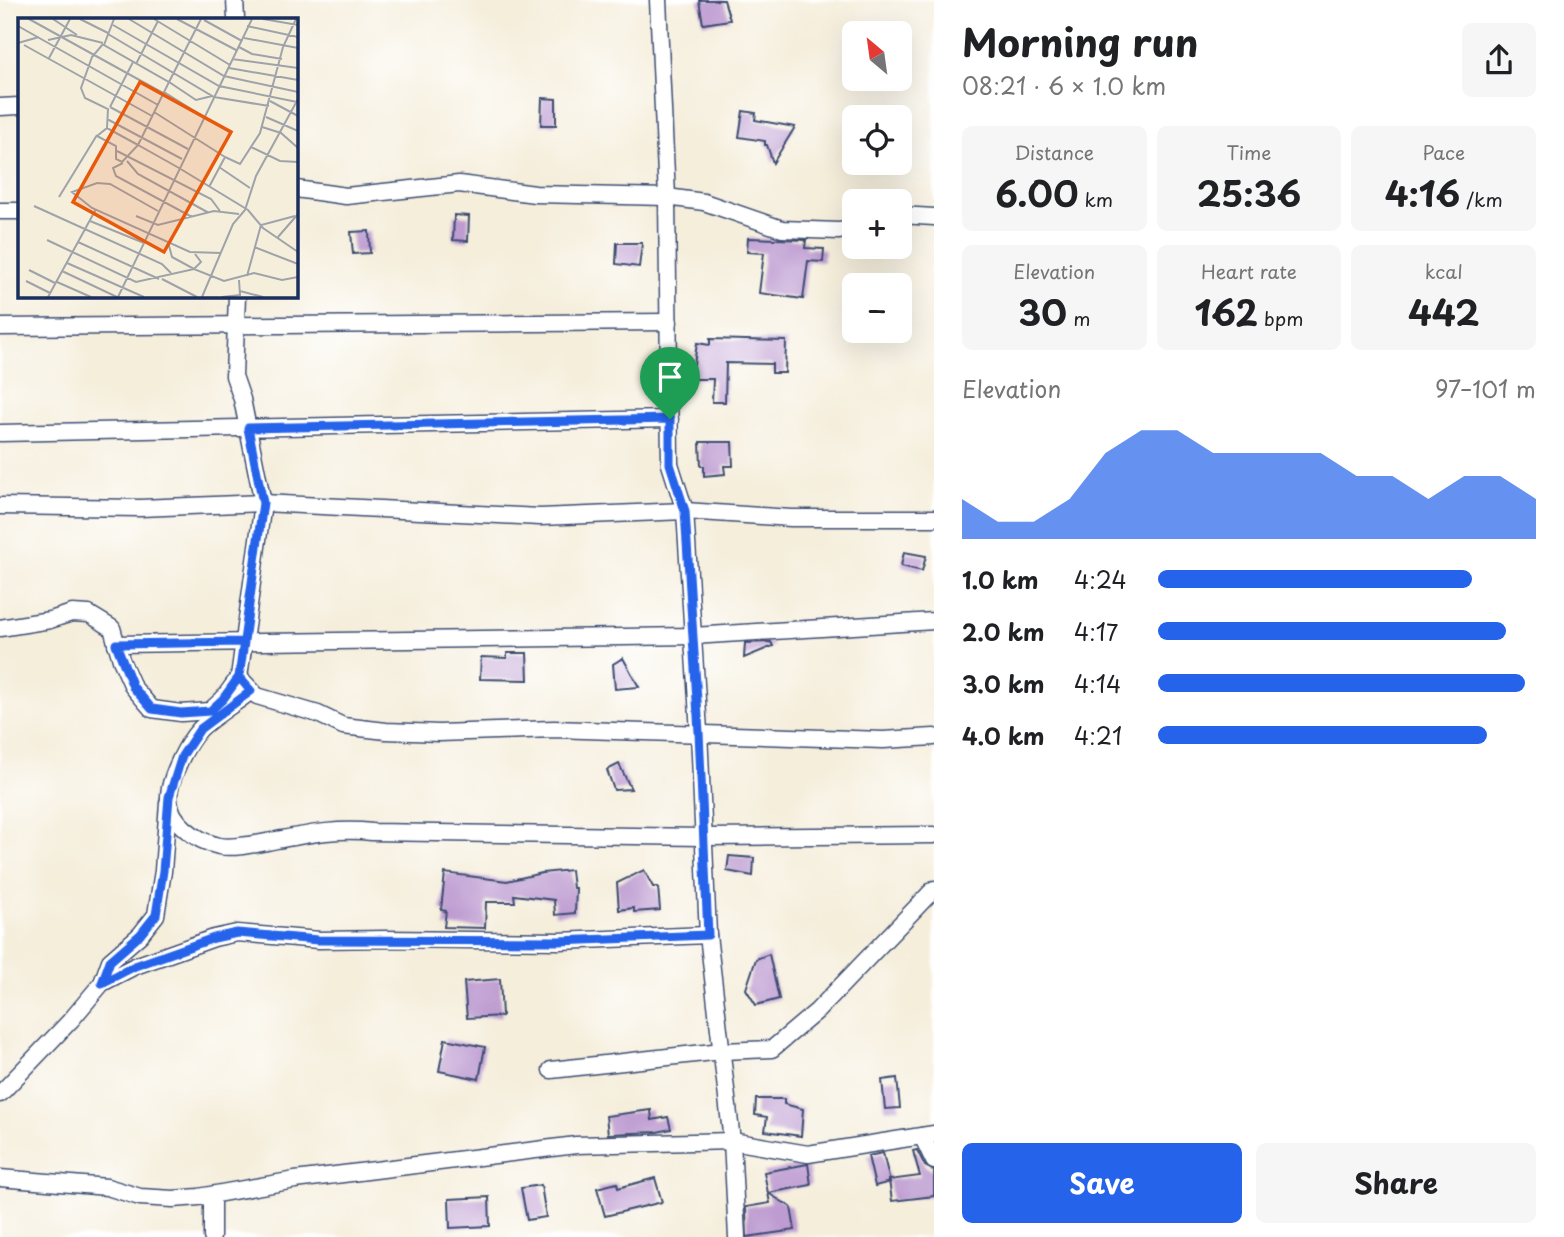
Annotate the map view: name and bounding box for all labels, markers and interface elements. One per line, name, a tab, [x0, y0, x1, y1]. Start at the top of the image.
text: Morning run	[962, 13, 1198, 70]
inset map	[18, 18, 298, 298]
north arrow	[842, 21, 912, 91]
map controls	[842, 21, 912, 343]
button: share	[1462, 23, 1536, 97]
text: 08:21 · 6 × 1.0 km	[962, 68, 1166, 103]
button: locate	[842, 105, 912, 175]
text: Distance	[1014, 138, 1094, 166]
text: Time	[1227, 138, 1271, 166]
text: Pace	[1422, 138, 1465, 166]
text: 6.00	[995, 166, 1078, 219]
text: 25:36	[1197, 166, 1301, 219]
text: 4:16	[1385, 166, 1460, 219]
text: km	[1078, 185, 1113, 213]
text: /km	[1460, 185, 1503, 213]
button: +	[842, 189, 912, 259]
text: Elevation	[1013, 257, 1095, 285]
text: Heart rate	[1201, 257, 1297, 285]
text: kcal	[1425, 257, 1463, 285]
button: −	[842, 273, 912, 343]
text: 30	[1018, 285, 1067, 338]
text: 162	[1195, 285, 1258, 338]
text: 442	[1408, 285, 1479, 338]
text: m	[1067, 304, 1091, 332]
text: bpm	[1258, 304, 1303, 332]
pin	[640, 347, 700, 419]
icon: arrive	[651, 358, 689, 396]
text: Elevation	[962, 371, 1061, 406]
text: 97–101 m	[1435, 371, 1536, 406]
text: 1.0 km	[962, 562, 1039, 597]
text: 4:24	[1074, 562, 1127, 597]
text: 2.0 km	[962, 614, 1044, 649]
text: 4:17	[1074, 614, 1118, 649]
text: 3.0 km	[962, 666, 1044, 701]
text: 4:14	[1074, 666, 1121, 701]
text: 4.0 km	[962, 718, 1045, 753]
text: 4:21	[1074, 718, 1122, 753]
button: Save	[962, 1143, 1242, 1223]
button: Share	[1256, 1143, 1536, 1223]

